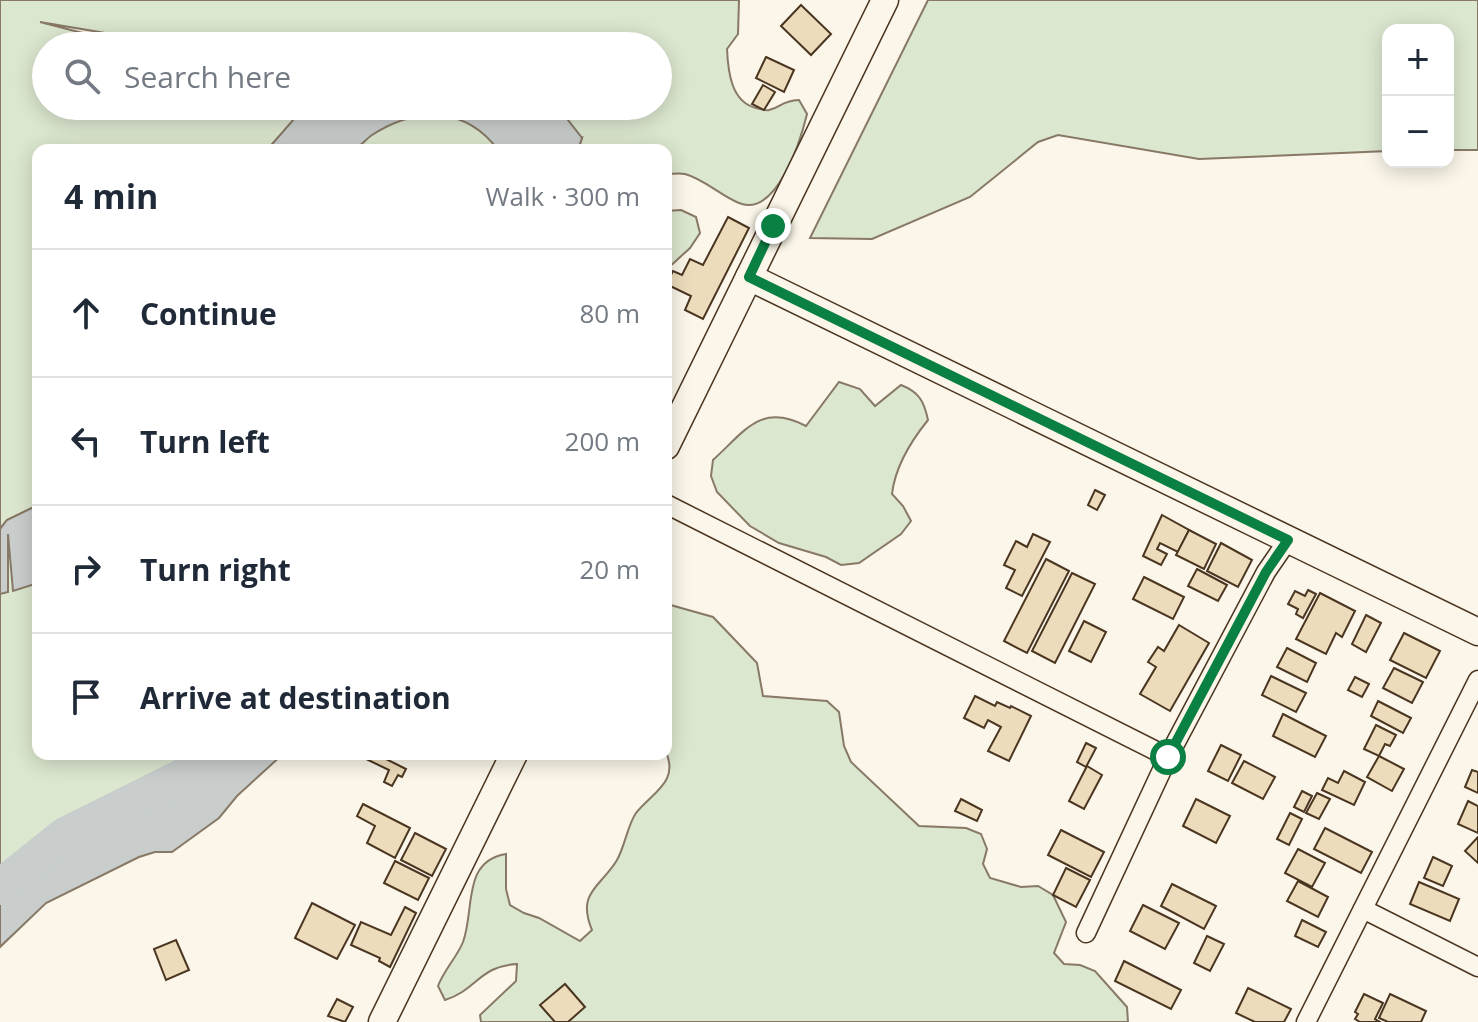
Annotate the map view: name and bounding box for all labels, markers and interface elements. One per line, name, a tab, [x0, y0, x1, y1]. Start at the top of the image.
map controls	[1382, 24, 1454, 168]
button: +	[1382, 24, 1454, 96]
search box	[32, 32, 672, 120]
icon: search	[60, 54, 104, 98]
text: Search here	[124, 56, 291, 97]
button: −	[1382, 96, 1454, 168]
text: 4 min	[64, 173, 158, 219]
text: Walk · 300 m	[486, 178, 640, 214]
route end	[755, 208, 791, 244]
icon: ahead	[64, 291, 108, 335]
text: Continue	[140, 293, 277, 334]
text: 80 m	[579, 295, 640, 331]
icon: left	[64, 419, 108, 463]
text: Turn left	[140, 421, 270, 462]
text: 200 m	[565, 423, 640, 459]
icon: right	[64, 547, 108, 591]
text: Turn right	[140, 549, 291, 590]
text: 20 m	[579, 551, 640, 587]
icon: arrive	[64, 675, 108, 719]
text: Arrive at destination	[140, 677, 451, 718]
route start	[1150, 739, 1186, 775]

